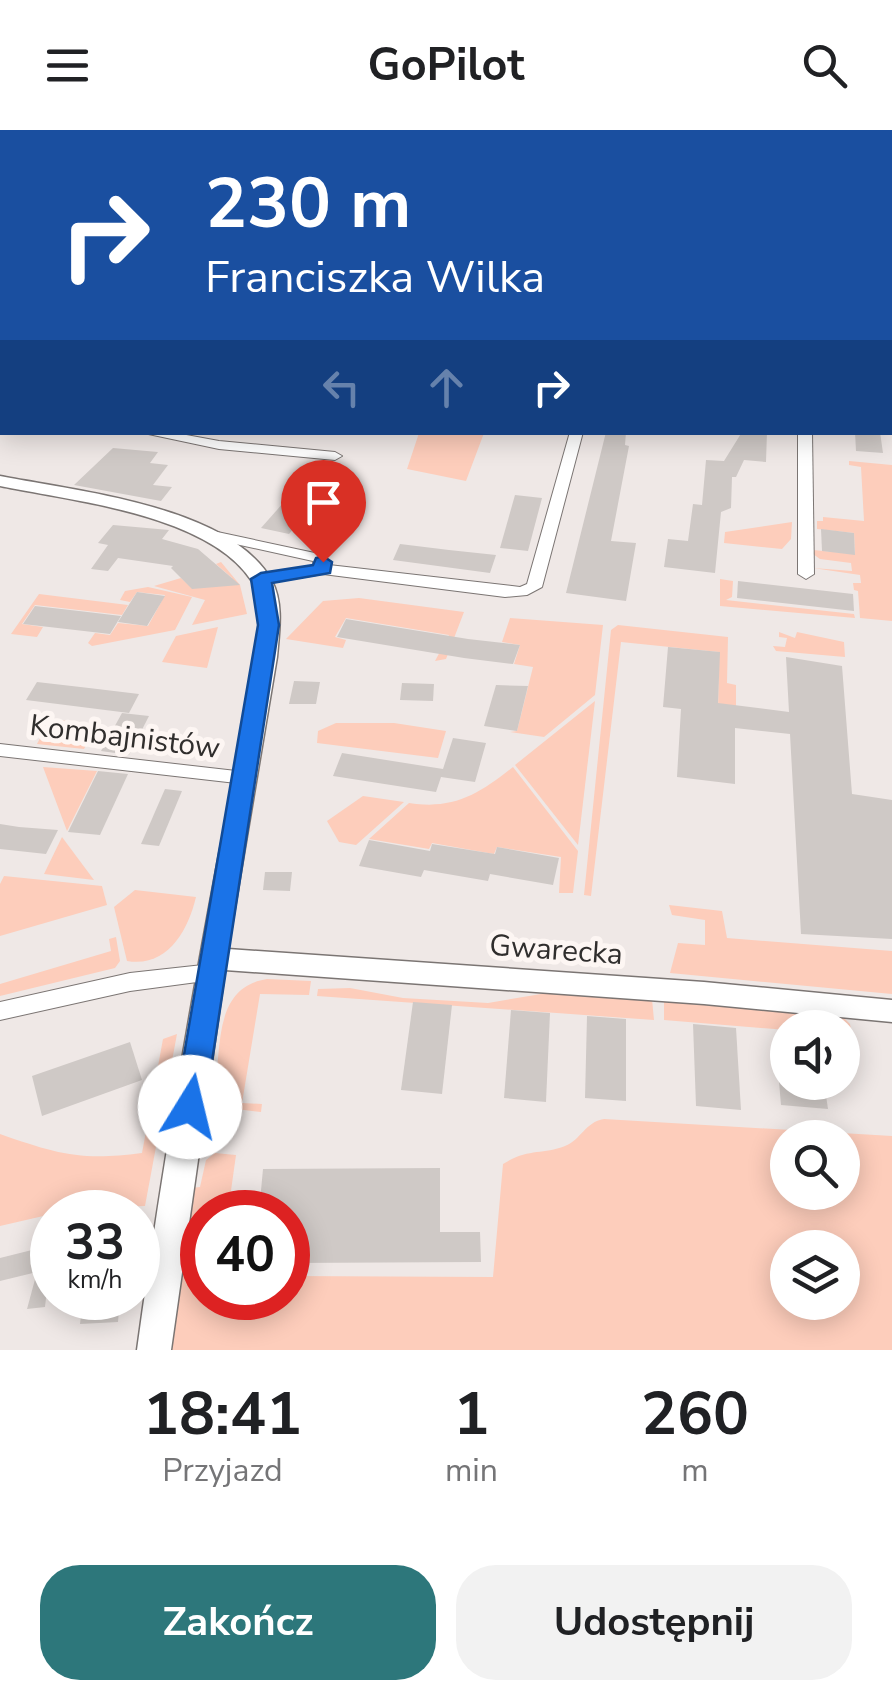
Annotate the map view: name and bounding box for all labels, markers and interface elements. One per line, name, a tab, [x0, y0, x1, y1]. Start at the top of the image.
text: GoPilot	[368, 35, 524, 96]
icon: menu	[40, 38, 95, 93]
icon: search	[797, 38, 852, 93]
text: 230 m	[205, 156, 411, 252]
icon: right	[40, 170, 170, 300]
text: Franciszka Wilka	[205, 247, 545, 308]
icon: left	[314, 360, 369, 415]
icon: ahead	[419, 360, 474, 415]
icon: right	[524, 360, 579, 415]
pin	[281, 460, 366, 563]
icon: arrive	[296, 475, 351, 530]
street label: Kombajnistów	[27, 705, 223, 769]
street label: Gwarecka	[488, 925, 624, 975]
map controls	[770, 1010, 860, 1320]
button: sound	[770, 1010, 860, 1100]
position arrow	[138, 1055, 242, 1159]
button: search	[770, 1120, 860, 1210]
speed limit sign: 40	[180, 1190, 310, 1320]
text: 33	[65, 1208, 125, 1277]
button: layers	[770, 1230, 860, 1320]
text: km/h	[67, 1263, 123, 1297]
text: 18:41	[143, 1373, 302, 1455]
text: 1	[453, 1373, 489, 1455]
text: 260	[641, 1373, 749, 1455]
text: Przyjazd	[162, 1449, 283, 1492]
text: min	[445, 1449, 498, 1492]
text: m	[681, 1449, 709, 1492]
button: Zakończ	[40, 1565, 436, 1680]
button: Udostępnij	[456, 1565, 852, 1680]

